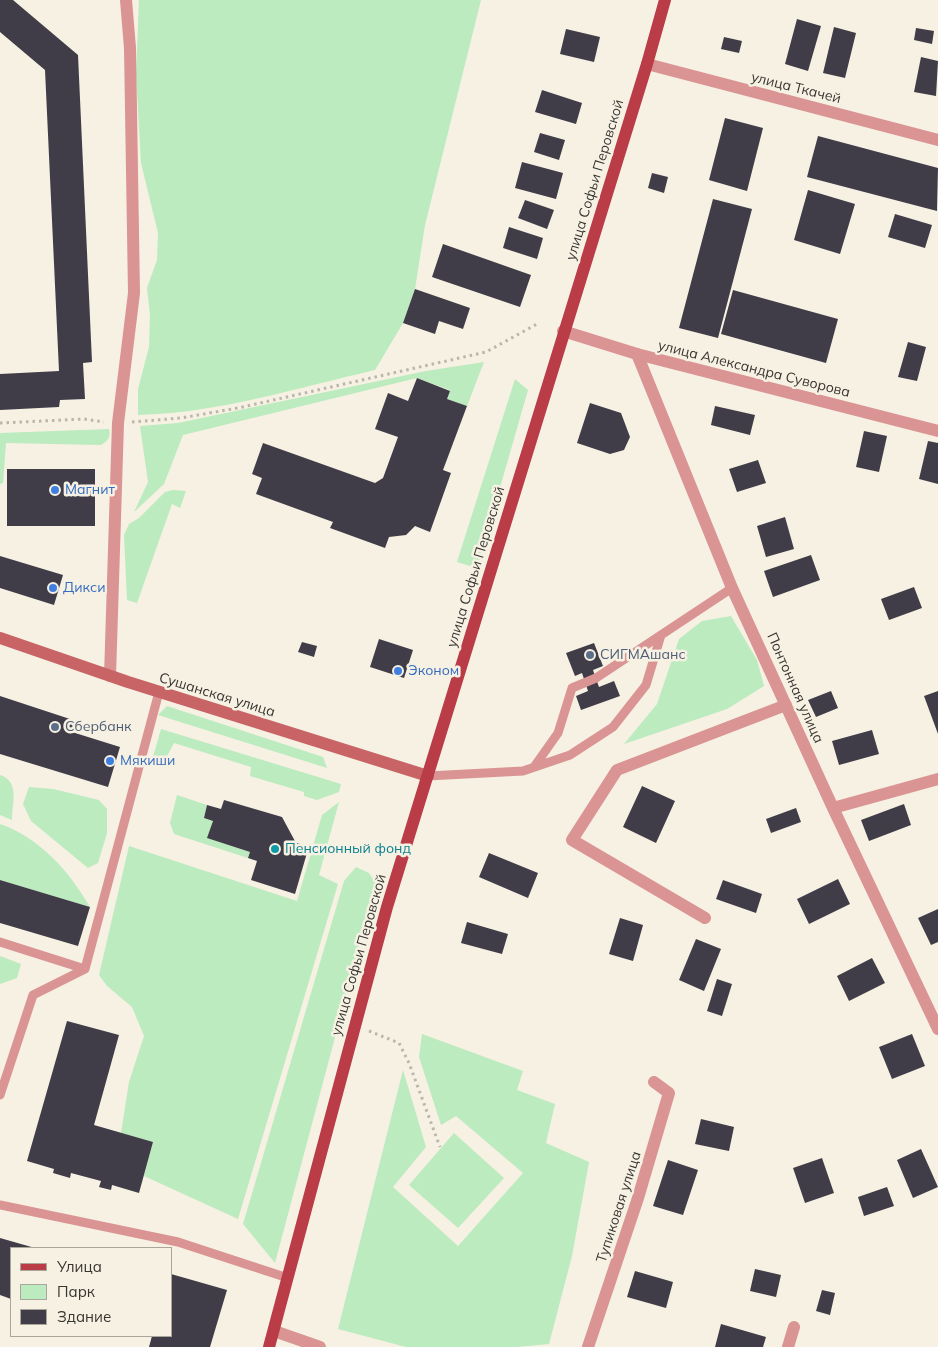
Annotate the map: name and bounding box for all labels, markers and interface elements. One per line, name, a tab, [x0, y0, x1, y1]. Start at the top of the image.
street label: улица Ткачей	[749, 69, 843, 107]
street label: улица Софьи Перовской	[563, 98, 627, 262]
street label: улица Александра Суворова	[656, 337, 852, 401]
place label: Магнит	[65, 482, 115, 498]
marker: Магнит	[49, 484, 61, 496]
street label: улица Софьи Перовской	[444, 485, 508, 649]
place label: Дикси	[63, 580, 105, 596]
marker: Дикси	[47, 582, 59, 594]
street label: Понтонная улица	[763, 630, 827, 746]
place label: СИГМАшанс	[600, 647, 686, 663]
marker: СИГМАшанс	[584, 649, 596, 661]
place label: Эконом	[408, 663, 459, 679]
marker: Эконом	[392, 665, 404, 677]
street label: Сушанская улица	[157, 669, 277, 721]
place label: Сбербанк	[65, 719, 132, 735]
marker: Сбербанк	[49, 721, 61, 733]
place label: Мякиши	[120, 753, 175, 769]
marker: Мякиши	[104, 755, 116, 767]
place label: Пенсионный фонд	[285, 841, 411, 857]
marker: Пенсионный фонд	[269, 843, 281, 855]
street label: улица Софьи Перовской	[328, 872, 390, 1038]
street label: Тупиковая улица	[593, 1149, 645, 1265]
legend	[10, 1247, 172, 1337]
text: Улица	[57, 1257, 102, 1276]
text: Парк	[57, 1282, 95, 1301]
text: Здание	[57, 1307, 111, 1326]

